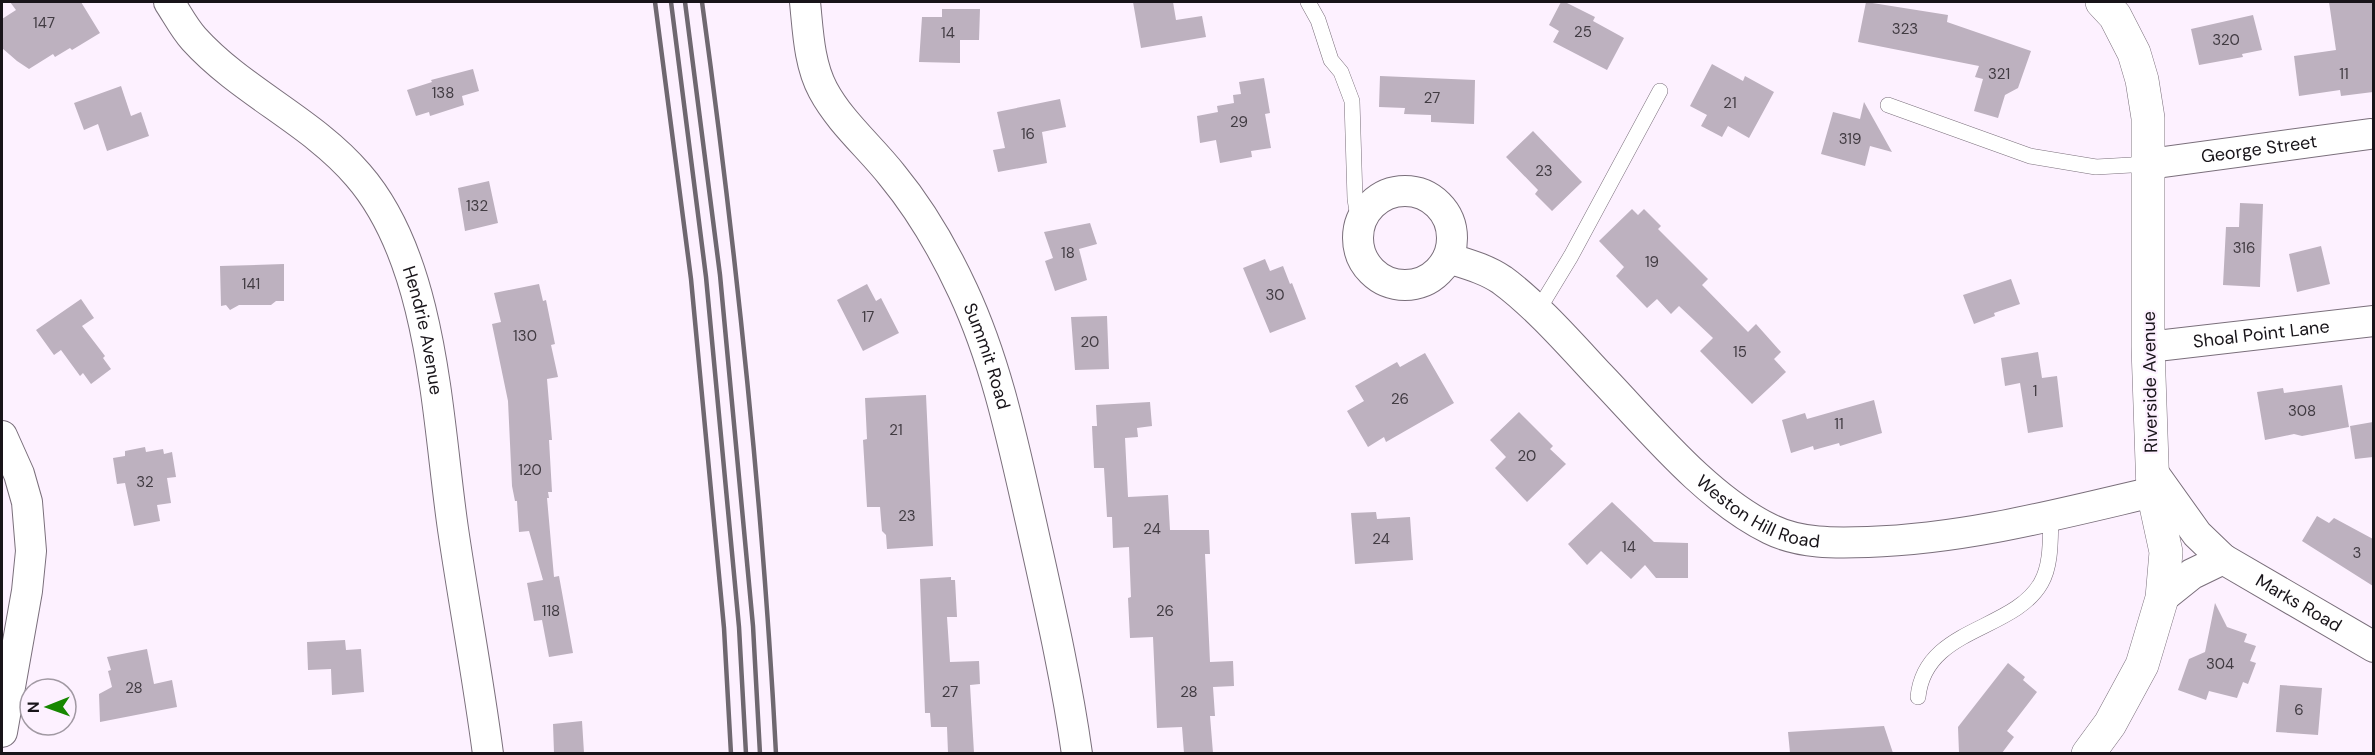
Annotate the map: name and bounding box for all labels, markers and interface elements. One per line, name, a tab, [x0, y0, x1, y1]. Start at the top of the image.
house number: 147	[33, 13, 55, 33]
house number: 323	[1892, 19, 1918, 39]
house number: 25	[1574, 22, 1592, 42]
house number: 14	[941, 23, 955, 43]
house number: 320	[2212, 30, 2240, 50]
house number: 321	[1988, 64, 2010, 84]
house number: 11	[2339, 64, 2349, 84]
house number: 138	[432, 83, 454, 103]
house number: 27	[1424, 88, 1440, 108]
house number: 21	[1723, 93, 1737, 113]
house number: 29	[1230, 112, 1248, 132]
house number: 16	[1021, 124, 1035, 144]
house number: 319	[1839, 129, 1861, 149]
street label: George Street	[2200, 129, 2318, 169]
house number: 23	[1535, 161, 1553, 181]
house number: 132	[466, 196, 488, 216]
house number: 316	[2233, 238, 2255, 258]
house number: 18	[1061, 243, 1075, 263]
house number: 19	[1645, 252, 1659, 272]
street label: Hendrie Avenue	[397, 263, 448, 396]
house number: 141	[242, 274, 260, 294]
house number: 30	[1265, 285, 1285, 305]
street label: Summit Road	[958, 299, 1016, 412]
house number: 17	[862, 307, 874, 327]
street label: Riverside Avenue	[2137, 311, 2163, 453]
street label: Shoal Point Lane	[2192, 314, 2331, 354]
house number: 130	[513, 326, 537, 346]
house number: 20	[1081, 332, 1099, 352]
house number: 15	[1733, 342, 1747, 362]
house number: 1	[2033, 381, 2037, 401]
house number: 26	[1391, 389, 1409, 409]
house number: 308	[2288, 401, 2316, 421]
house number: 11	[1834, 414, 1844, 434]
house number: 21	[889, 420, 903, 440]
house number: 20	[1518, 446, 1536, 466]
house number: 120	[518, 460, 542, 480]
street label: Weston Hill Road	[1691, 470, 1821, 554]
house number: 32	[136, 472, 154, 492]
house number: 23	[898, 506, 916, 526]
house number: 24	[1143, 519, 1161, 539]
house number: 24	[1372, 529, 1390, 549]
house number: 14	[1622, 537, 1636, 557]
house number: 3	[2353, 543, 2361, 563]
street label: Marks Road	[2251, 569, 2346, 638]
house number: 118	[542, 601, 560, 621]
house number: 26	[1156, 601, 1174, 621]
house number: 304	[2206, 654, 2234, 674]
north arrow	[18, 677, 78, 737]
house number: 28	[125, 678, 143, 698]
house number: 27	[942, 682, 958, 702]
house number: 28	[1180, 682, 1198, 702]
house number: 6	[2294, 700, 2304, 720]
text: N	[23, 701, 44, 713]

